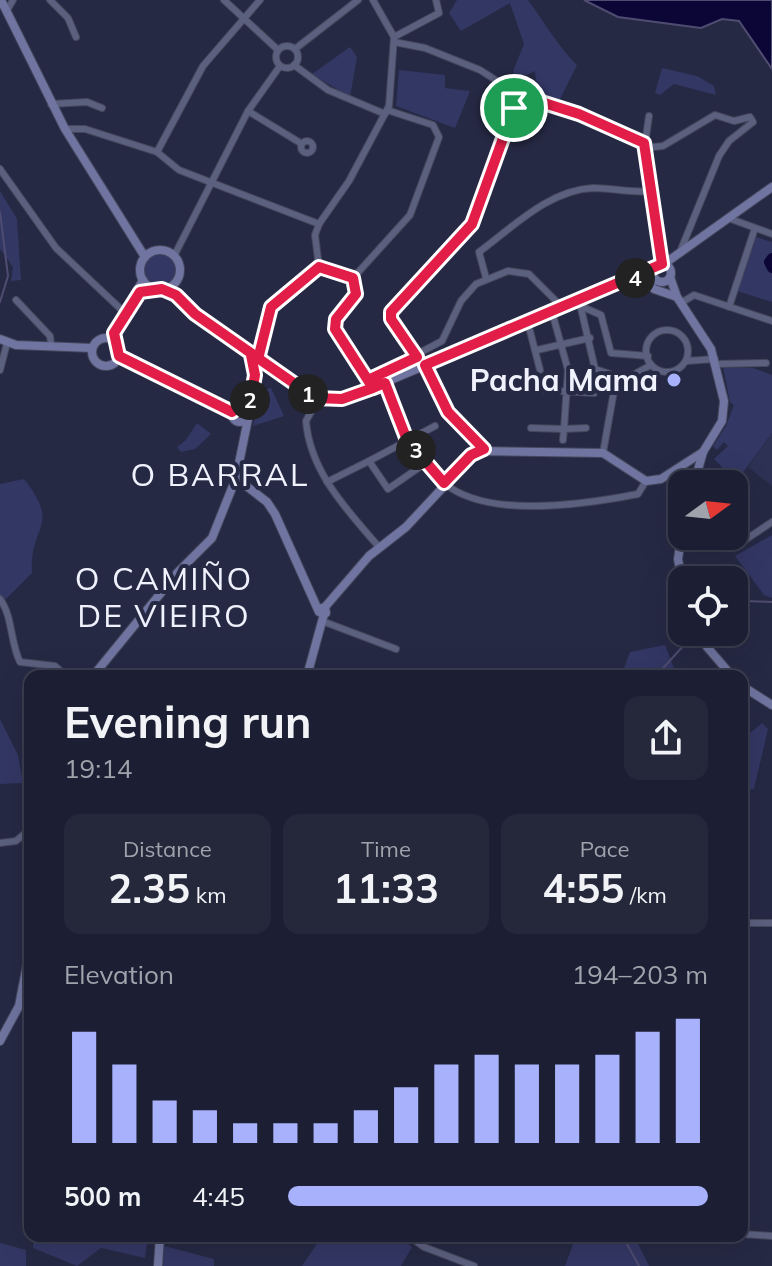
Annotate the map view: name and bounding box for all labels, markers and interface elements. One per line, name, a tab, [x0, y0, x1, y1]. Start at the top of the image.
pin	[480, 74, 548, 142]
icon: arrive	[492, 86, 536, 130]
pin: 4	[615, 258, 655, 298]
text: 4	[628, 264, 642, 292]
place label: Pacha Mama	[470, 361, 658, 399]
marker: Pacha Mama	[665, 371, 683, 389]
pin: 1	[288, 374, 328, 414]
pin: 2	[230, 380, 270, 420]
text: 1	[301, 380, 315, 408]
text: 2	[243, 386, 257, 414]
pin: 3	[396, 430, 436, 470]
text: 3	[409, 436, 423, 464]
district label: O BARRAL	[131, 454, 309, 494]
north arrow	[668, 470, 748, 550]
map controls	[668, 470, 748, 646]
district label: O CAMIÑO DE VIEIRO	[75, 558, 253, 635]
button: locate	[668, 566, 748, 646]
text: Evening run	[64, 694, 311, 749]
button: share	[624, 696, 708, 780]
text: 19:14	[64, 752, 132, 785]
text: Distance	[123, 835, 212, 863]
text: Time	[361, 835, 411, 863]
text: Pace	[580, 835, 629, 863]
text: 2.35	[108, 863, 190, 913]
text: 11:33	[333, 863, 439, 913]
text: 4:55	[542, 863, 624, 913]
text: km	[190, 881, 226, 909]
text: /km	[624, 881, 667, 909]
text: Elevation	[64, 958, 174, 991]
text: 194–203 m	[572, 958, 708, 991]
text: 500 m	[64, 1180, 141, 1213]
text: 4:45	[192, 1180, 245, 1213]

